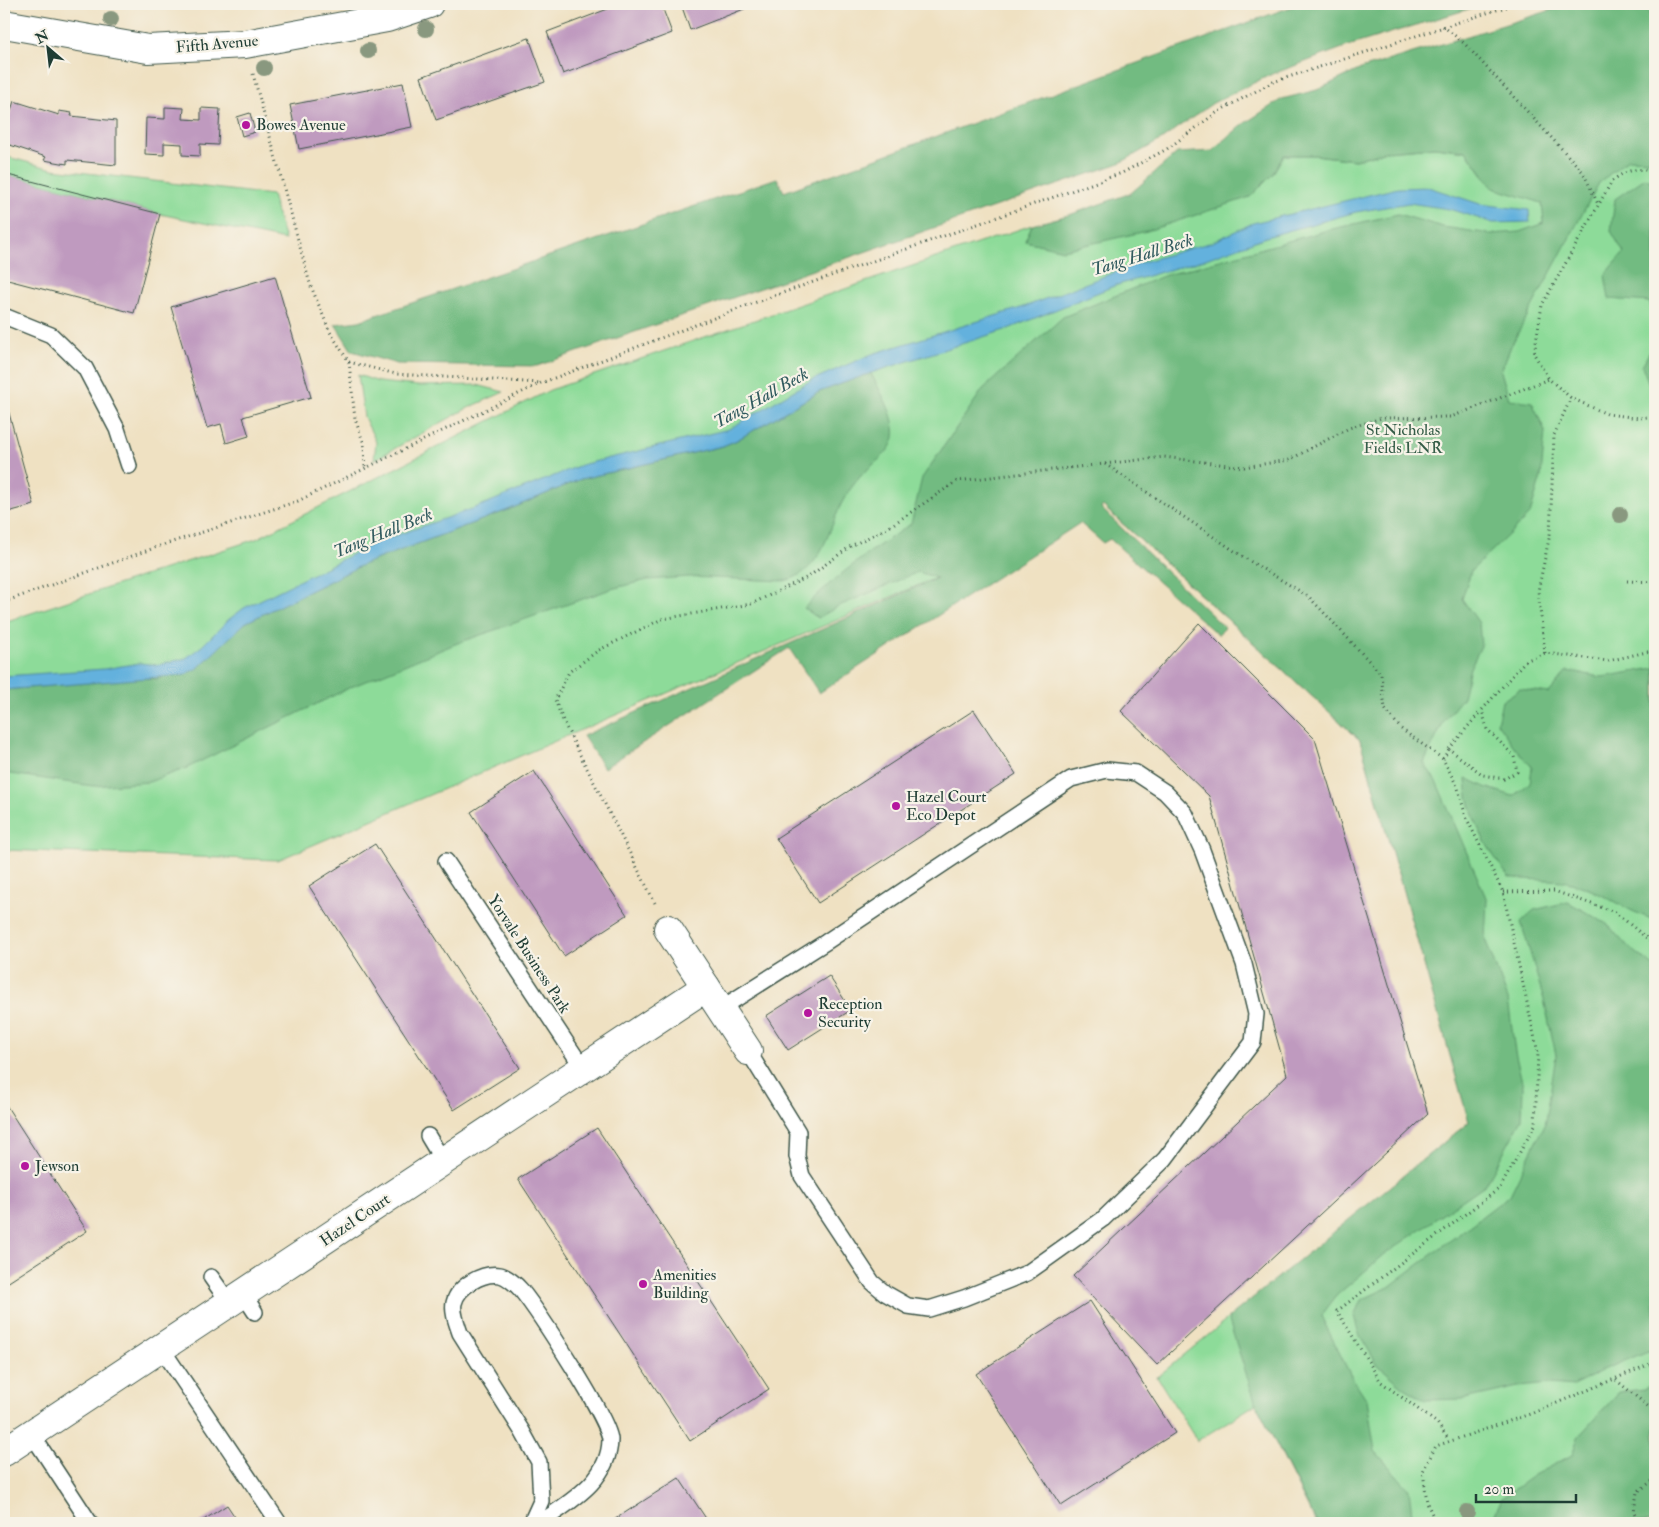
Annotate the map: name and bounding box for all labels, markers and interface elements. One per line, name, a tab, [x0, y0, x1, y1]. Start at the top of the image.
north arrow	[22, 22, 72, 72]
text: N	[32, 26, 52, 48]
street label: Fifth Avenue	[175, 30, 259, 58]
place label: Bowes Avenue	[256, 115, 346, 135]
marker: Bowes Avenue	[240, 119, 252, 131]
water label: Tang Hall Beck	[1088, 229, 1196, 281]
water label: Tang Hall Beck	[710, 362, 812, 434]
park label: St Nicholas Fields LNR	[1364, 420, 1443, 458]
water label: Tang Hall Beck	[330, 503, 436, 563]
place label: Hazel Court Eco Depot	[906, 787, 986, 826]
marker: Hazel Court Eco Depot	[890, 800, 902, 812]
street label: Yorvale Business Park	[483, 891, 575, 1017]
place label: Reception Security	[818, 994, 883, 1032]
marker: Reception Security	[802, 1007, 814, 1019]
place label: Jewson	[34, 1156, 79, 1177]
marker: Jewson	[19, 1160, 31, 1172]
street label: Hazel Court	[316, 1189, 394, 1251]
place label: Amenities Building	[652, 1265, 716, 1303]
marker: Amenities Building	[637, 1278, 649, 1290]
scale bar	[1476, 1472, 1576, 1504]
text: 20 m	[1484, 1480, 1514, 1499]

